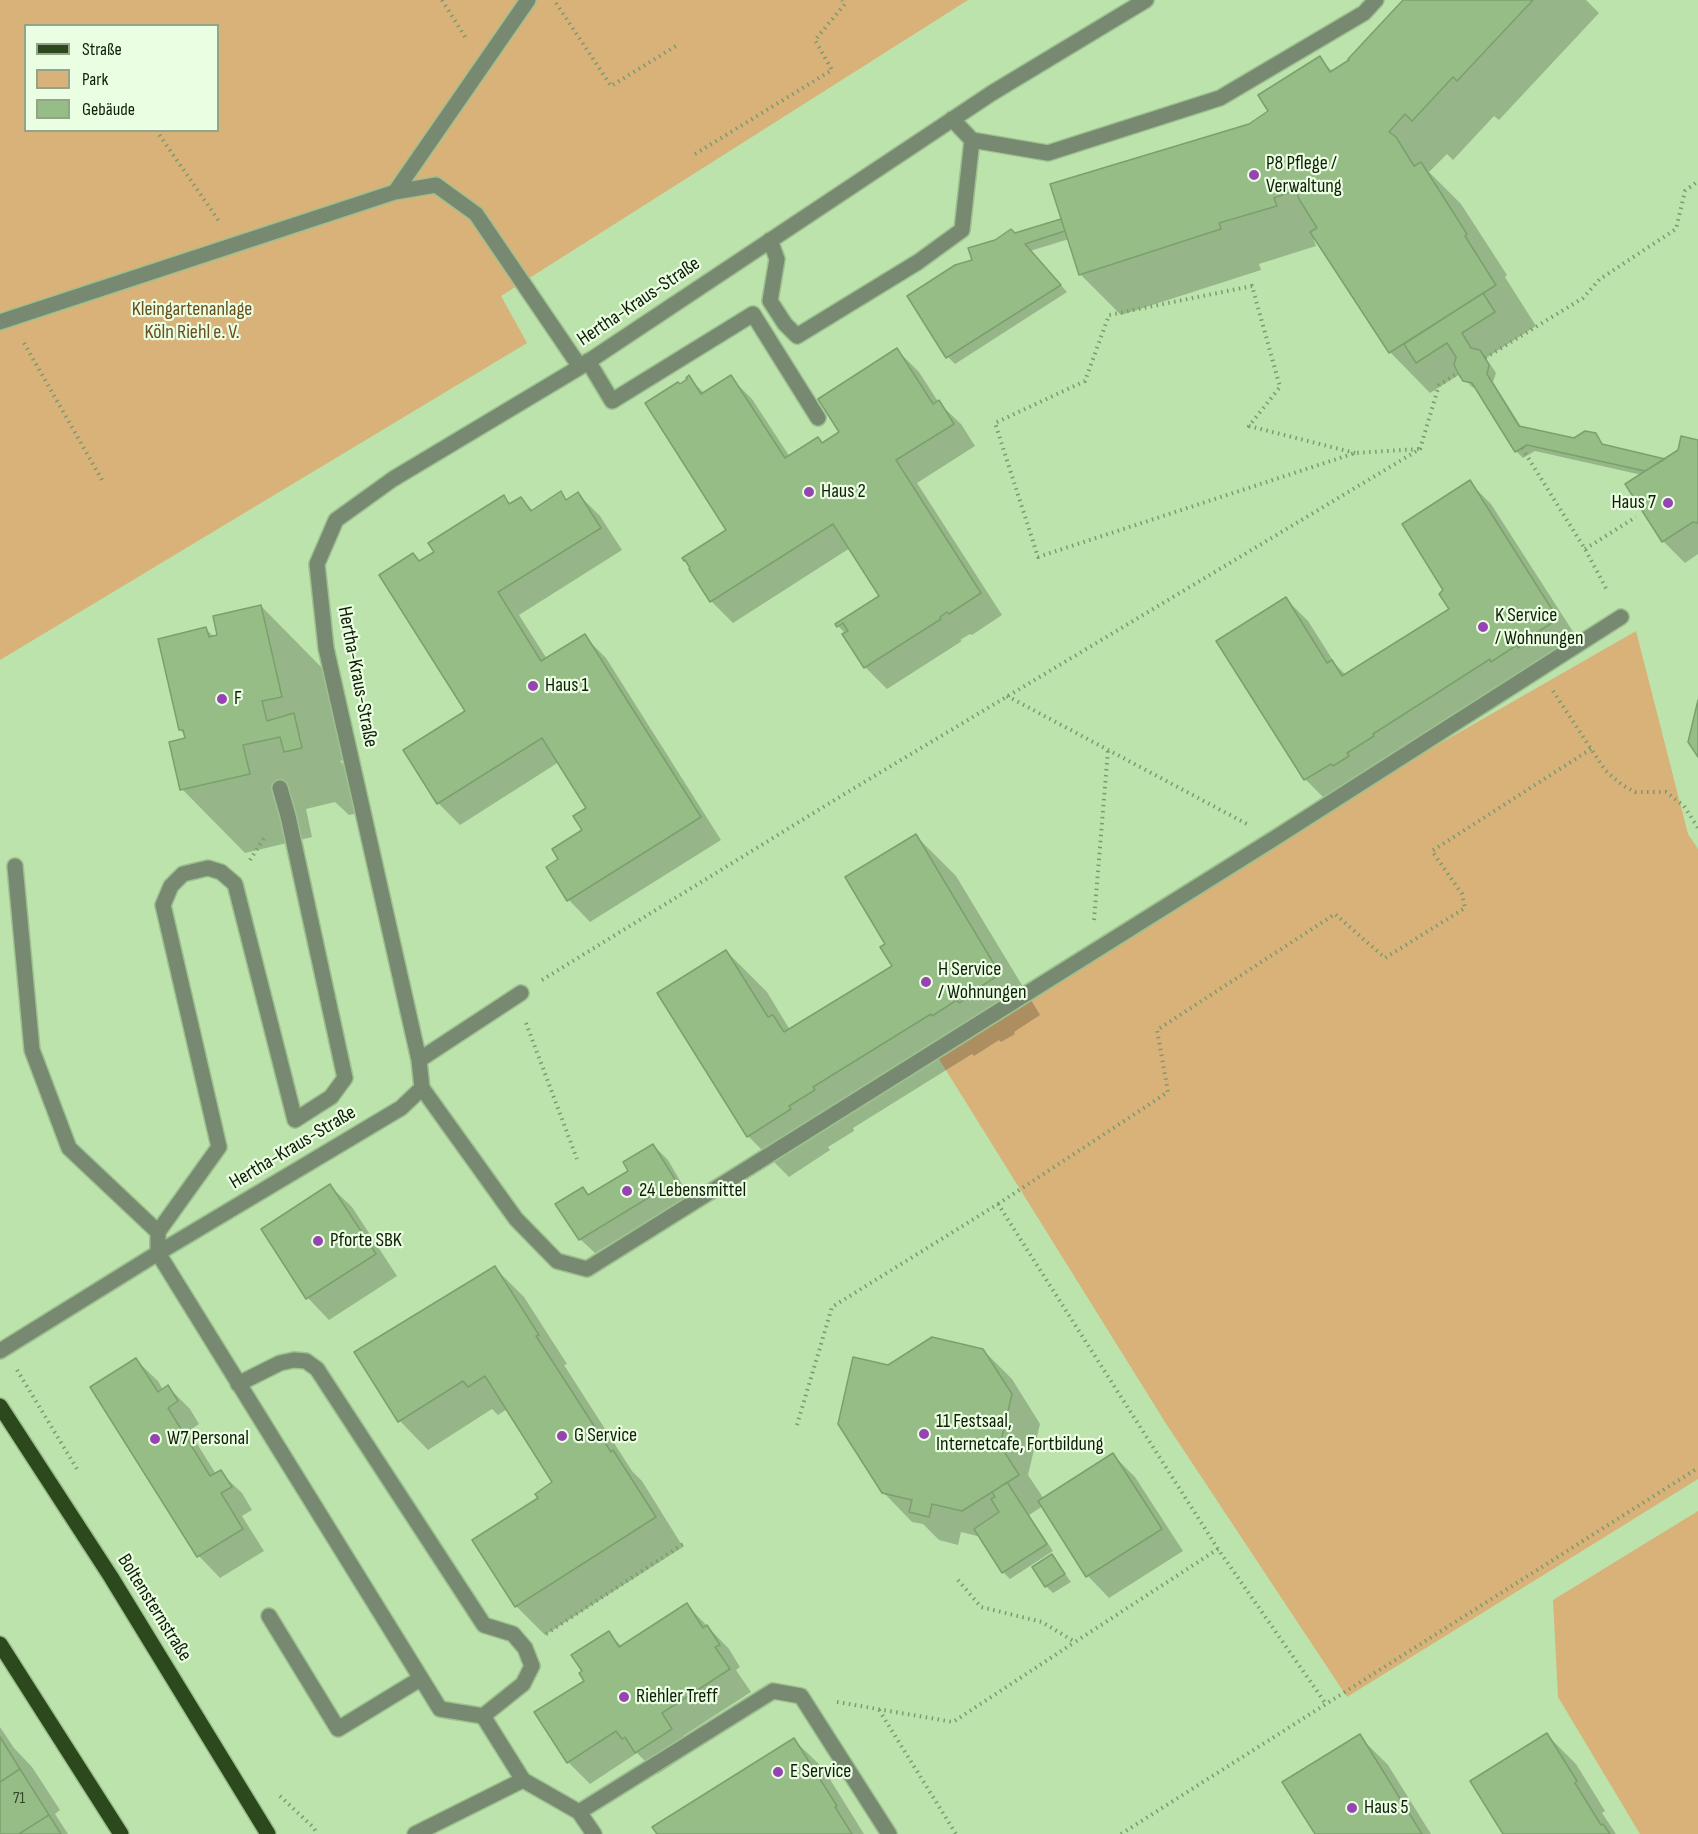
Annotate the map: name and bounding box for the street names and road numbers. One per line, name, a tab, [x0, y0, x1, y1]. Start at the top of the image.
street label: Hertha-Kraus-Straße	[573, 252, 705, 352]
street label: Hertha-Kraus-Straße	[332, 605, 382, 749]
street label: Hertha-Kraus-Straße	[226, 1101, 360, 1195]
street label: Boltensternstraße	[112, 1550, 196, 1666]

